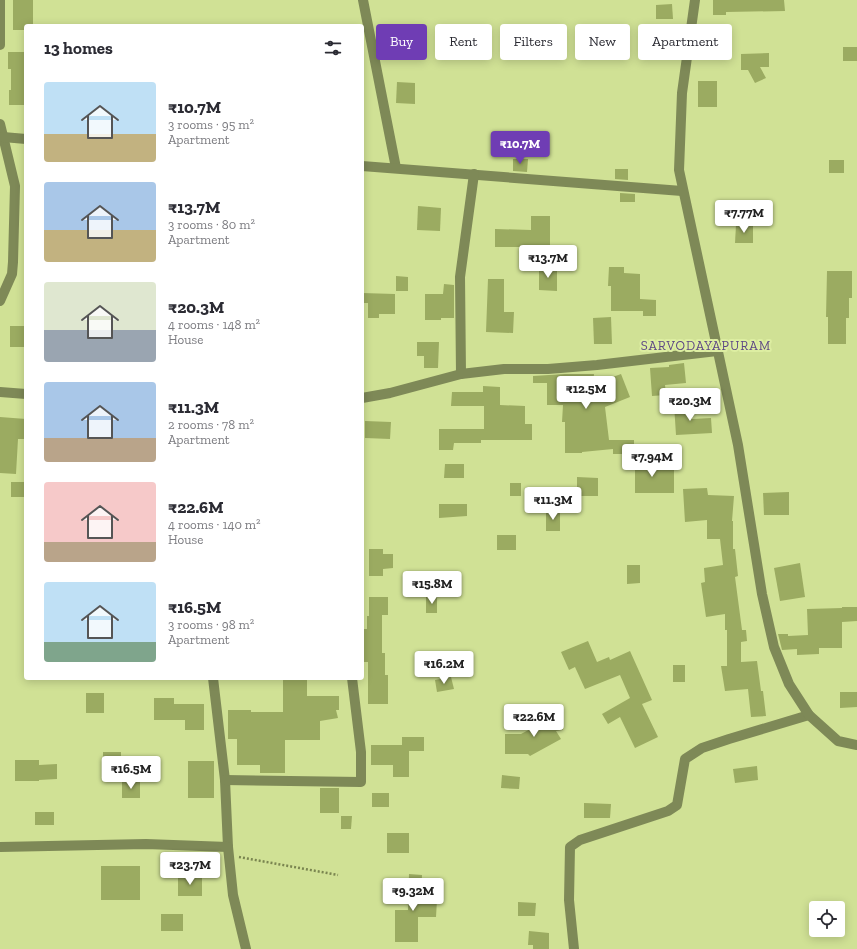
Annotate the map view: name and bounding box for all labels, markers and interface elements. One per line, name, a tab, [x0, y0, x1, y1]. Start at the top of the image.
chip: Buy	[376, 24, 427, 60]
chip: Rent	[435, 24, 492, 60]
chip: Filters	[500, 24, 567, 60]
chip: New	[575, 24, 630, 60]
chip: Apartment	[638, 24, 732, 60]
icon: filters	[322, 37, 344, 59]
text: 13 homes	[44, 38, 113, 58]
text: ₹10.7M	[168, 97, 221, 117]
icon: home	[76, 98, 124, 146]
text: 3 rooms · 95 m²	[168, 117, 254, 132]
pin: ₹10.7M	[487, 131, 553, 165]
text: Apartment	[168, 132, 230, 147]
text: ₹10.7M	[500, 136, 540, 151]
text: ₹13.7M	[168, 197, 220, 217]
icon: home	[76, 198, 124, 246]
pin: ₹7.77M	[711, 200, 777, 234]
text: ₹7.77M	[724, 205, 764, 220]
text: 3 rooms · 80 m²	[168, 217, 255, 232]
text: Apartment	[168, 232, 230, 247]
pin: ₹13.7M	[515, 245, 581, 279]
text: ₹13.7M	[528, 250, 568, 265]
text: ₹20.3M	[168, 297, 224, 317]
icon: home	[76, 298, 124, 346]
text: 4 rooms · 148 m²	[168, 317, 260, 332]
text: House	[168, 332, 203, 347]
district label: SARVODAYAPURAM	[641, 338, 771, 353]
pin: ₹12.5M	[553, 376, 619, 410]
text: ₹12.5M	[566, 381, 606, 396]
pin: ₹20.3M	[657, 388, 723, 422]
text: ₹20.3M	[668, 393, 712, 408]
text: ₹11.3M	[168, 397, 219, 417]
icon: home	[76, 398, 124, 446]
text: 2 rooms · 78 m²	[168, 417, 254, 432]
text: Apartment	[168, 432, 230, 447]
pin: ₹7.94M	[619, 444, 685, 478]
text: ₹7.94M	[631, 449, 673, 464]
pin: ₹11.3M	[520, 487, 586, 521]
text: ₹11.3M	[533, 492, 573, 507]
text: ₹22.6M	[168, 497, 223, 517]
icon: home	[76, 498, 124, 546]
text: 4 rooms · 140 m²	[168, 517, 261, 532]
text: House	[168, 532, 203, 547]
pin: ₹15.8M	[399, 571, 465, 605]
text: ₹15.8M	[412, 576, 452, 591]
text: ₹16.5M	[168, 597, 221, 617]
icon: home	[76, 598, 124, 646]
text: 3 rooms · 98 m²	[168, 617, 254, 632]
text: Apartment	[168, 632, 230, 647]
pin: ₹16.2M	[411, 651, 477, 685]
text: ₹16.2M	[424, 656, 464, 671]
pin: ₹22.6M	[501, 704, 567, 738]
text: ₹22.6M	[513, 709, 555, 724]
pin: ₹16.5M	[98, 756, 164, 790]
text: ₹16.5M	[111, 761, 151, 776]
pin: ₹23.7M	[157, 852, 223, 886]
text: ₹23.7M	[169, 857, 211, 872]
pin: ₹9.32M	[380, 878, 446, 912]
text: ₹9.32M	[392, 883, 434, 898]
map controls	[809, 901, 845, 937]
button: locate	[809, 901, 845, 937]

